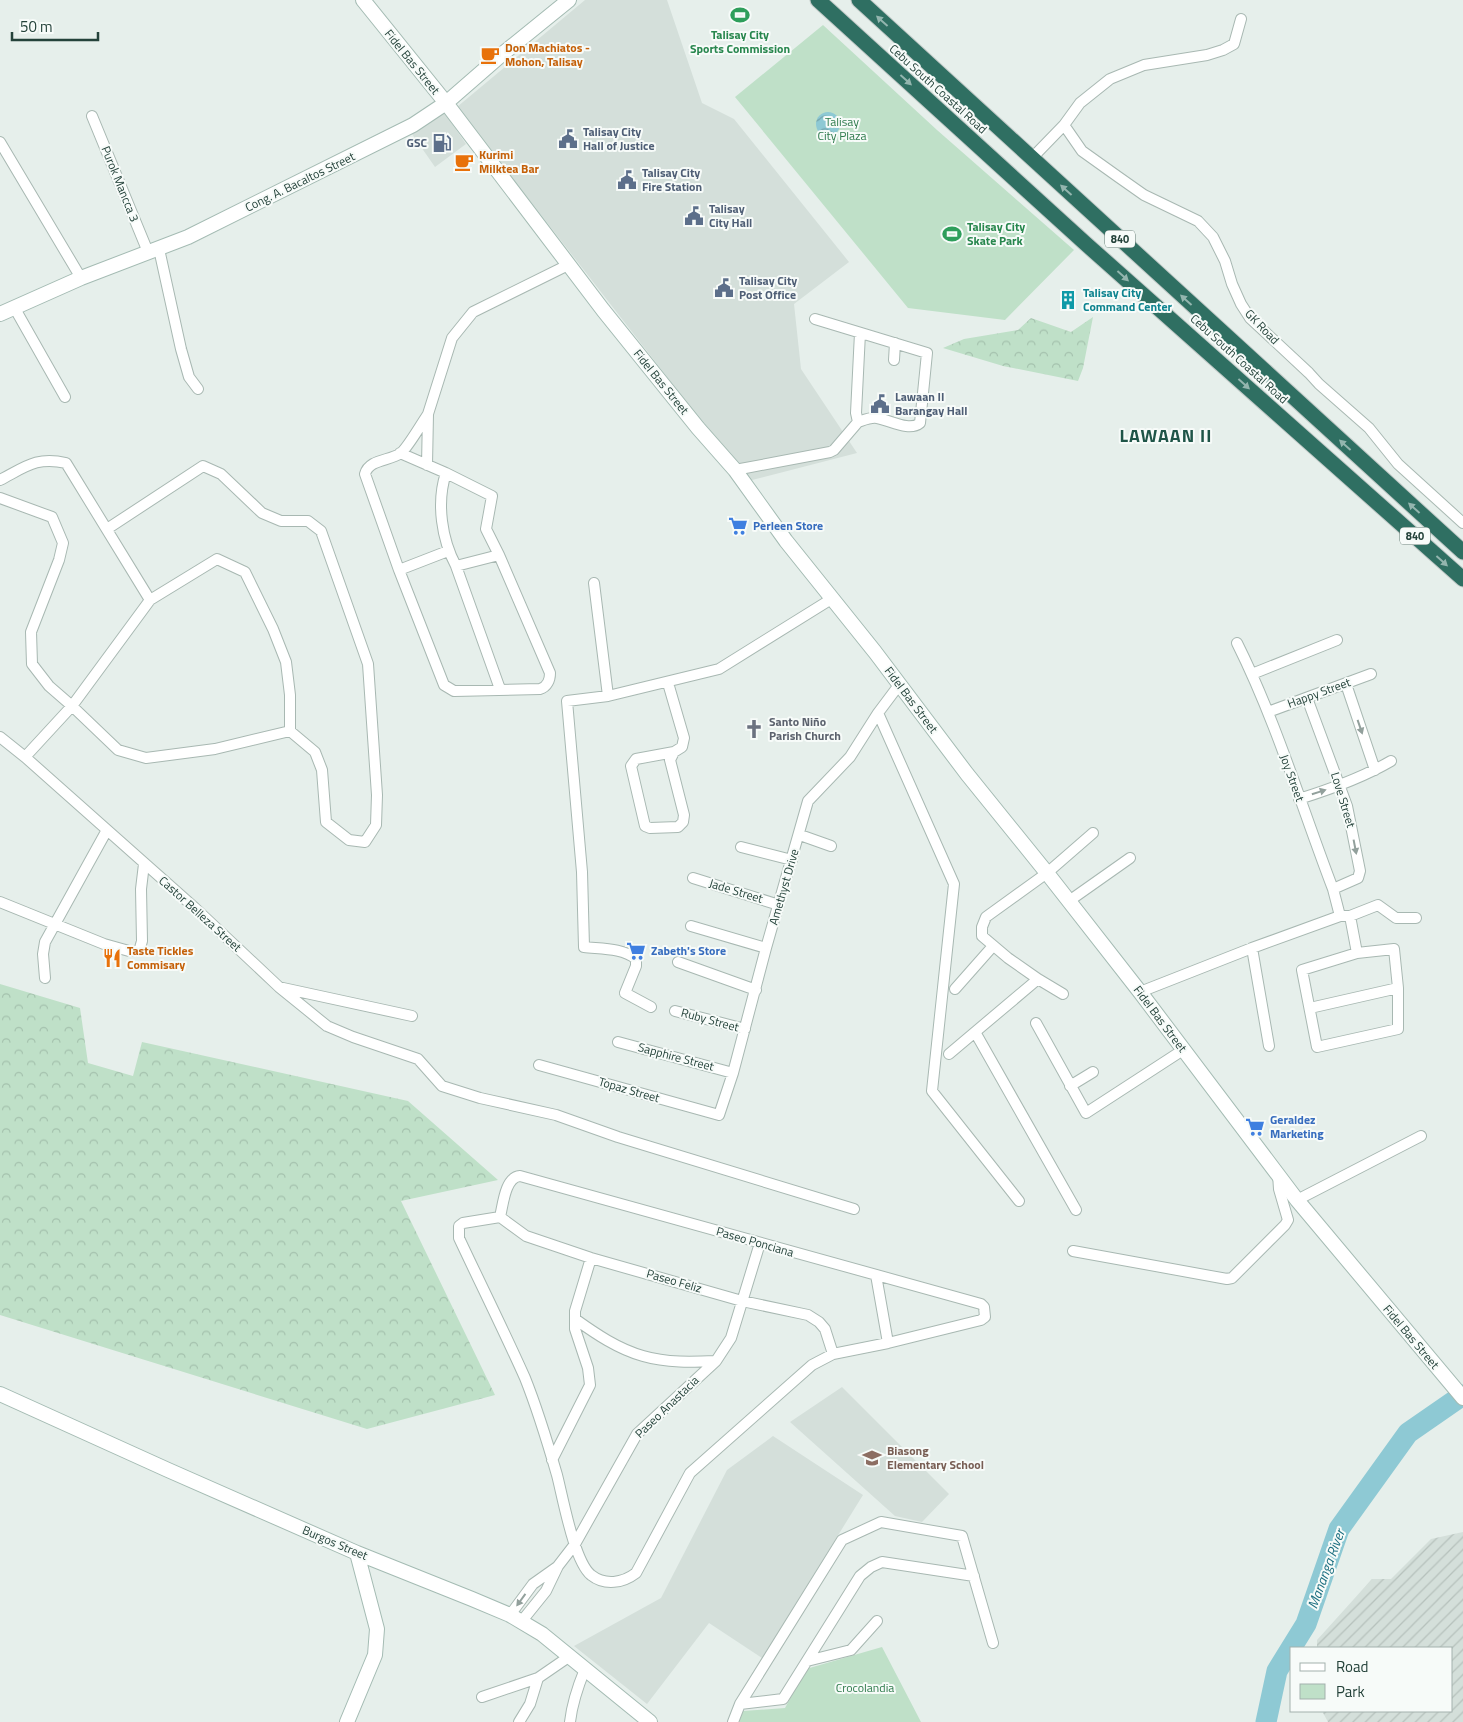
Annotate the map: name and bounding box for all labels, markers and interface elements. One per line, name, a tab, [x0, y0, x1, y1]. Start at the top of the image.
sports icon: Talisay City Sports Commission	[729, 4, 751, 26]
scale bar	[12, 10, 99, 42]
text: 50 m	[20, 15, 53, 38]
one-way arrow	[876, 15, 888, 27]
street label: Fidel Bas Street	[380, 25, 445, 99]
place label: Talisay City Sports Commission	[690, 25, 790, 58]
place label: Don Machiatos - Mohon, Talisay	[505, 38, 590, 71]
street label: Cebu South Coastal Road	[885, 39, 992, 138]
cafe icon: Don Machiatos - Mohon, Talisay	[479, 44, 501, 66]
one-way arrow	[900, 74, 912, 86]
park label: Talisay City Plaza	[817, 112, 867, 145]
place label: Talisay City Hall of Justice	[583, 122, 655, 155]
public building icon: Talisay City Hall of Justice	[557, 128, 579, 150]
fuel station icon: GSC	[431, 132, 453, 154]
place label: GSC	[407, 133, 427, 152]
street label: Purok Mancca 3	[97, 143, 144, 225]
place label: Kurimi Milktea Bar	[479, 145, 540, 178]
street label: Cong. A. Bacaltos Street	[242, 146, 359, 216]
cafe icon: Kurimi Milktea Bar	[453, 151, 475, 173]
place label: Talisay City Fire Station	[642, 163, 702, 196]
public building icon: Talisay City Fire Station	[616, 169, 638, 191]
one-way arrow	[1061, 184, 1073, 196]
place label: Talisay City Hall	[709, 199, 752, 232]
public building icon: Talisay City Hall	[683, 205, 705, 227]
place label: Talisay City Skate Park	[967, 217, 1025, 250]
sports icon: Talisay City Skate Park	[941, 223, 963, 245]
road number: 840	[1105, 230, 1135, 248]
one-way arrow	[1116, 270, 1128, 282]
place label: Talisay City Post Office	[739, 271, 797, 304]
public building icon: Talisay City Post Office	[713, 277, 735, 299]
place label: Talisay City Command Center	[1083, 283, 1173, 316]
building icon: Talisay City Command Center	[1057, 289, 1079, 311]
one-way arrow	[1181, 294, 1193, 306]
street label: GK Road	[1241, 305, 1284, 349]
street label: Cebu South Coastal Road	[1186, 309, 1293, 408]
street label: Fidel Bas Street	[629, 345, 694, 419]
one-way arrow	[1238, 378, 1250, 390]
place label: Lawaan II Barangay Hall	[895, 387, 968, 420]
public building icon: Lawaan II Barangay Hall	[869, 393, 891, 415]
district label: LAWAAN II	[1120, 422, 1212, 449]
one-way arrow	[1339, 439, 1351, 451]
one-way arrow	[1408, 502, 1420, 514]
supermarket icon: Perleen Store	[727, 515, 749, 537]
place label: Perleen Store	[753, 516, 823, 535]
road number: 840	[1400, 528, 1430, 544]
one-way arrow	[1436, 555, 1449, 566]
street label: Fidel Bas Street	[880, 662, 943, 738]
street label: Happy Street	[1285, 672, 1354, 713]
place label: Santo Niño Parish Church	[769, 712, 841, 745]
church icon: Santo Niño Parish Church	[743, 718, 765, 740]
one-way arrow	[1357, 720, 1365, 735]
street label: Joy Street	[1275, 752, 1310, 805]
street label: Love Street	[1326, 770, 1361, 831]
one-way arrow	[1312, 788, 1327, 796]
one-way arrow	[1352, 839, 1360, 855]
street label: Amethyst Drive	[764, 847, 803, 927]
street label: Castor Belleza Street	[155, 871, 246, 957]
street label: Jade Street	[707, 873, 766, 908]
supermarket icon: Zabeth's Store	[625, 940, 647, 962]
place label: Taste Tickles Commisary	[127, 941, 194, 974]
place label: Zabeth's Store	[651, 941, 726, 960]
restaurant icon: Taste Tickles Commisary	[101, 947, 123, 969]
street label: Fidel Bas Street	[1129, 981, 1192, 1057]
street label: Ruby Street	[679, 1003, 742, 1037]
street label: Sapphire Street	[636, 1037, 717, 1076]
street label: Topaz Street	[596, 1072, 663, 1108]
place label: Geraldez Marketing	[1270, 1110, 1324, 1143]
supermarket icon: Geraldez Marketing	[1244, 1116, 1266, 1138]
street label: Paseo Ponciana	[714, 1221, 796, 1262]
street label: Paseo Feliz	[644, 1264, 704, 1297]
street label: Fidel Bas Street	[1379, 1300, 1445, 1374]
street label: Paseo Anastacia	[630, 1371, 703, 1442]
place label: Biasong Elementary School	[887, 1441, 984, 1474]
school or university icon: Biasong Elementary School	[861, 1447, 883, 1469]
street label: Burgos Street	[299, 1520, 372, 1565]
water label: Mananga River	[1301, 1525, 1350, 1612]
one-way arrow	[516, 1593, 526, 1606]
legend	[1290, 1647, 1453, 1712]
text: Road	[1336, 1655, 1368, 1678]
park label: Crocolandia	[836, 1678, 894, 1697]
text: Park	[1336, 1680, 1365, 1703]

